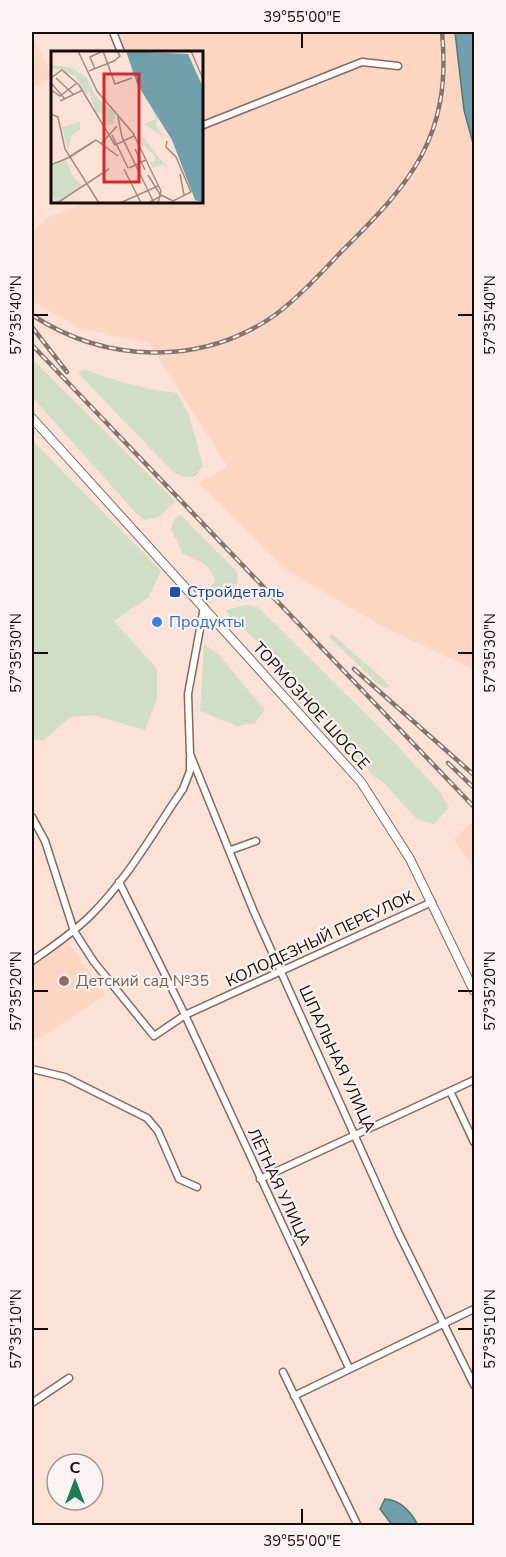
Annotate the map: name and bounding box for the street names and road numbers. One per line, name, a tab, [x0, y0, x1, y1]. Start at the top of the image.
street label: ТОРМОЗНОЕ ШОССЕ	[248, 637, 374, 775]
street label: КОЛОДЕЗНЫЙ ПЕРЕУЛОК	[222, 885, 418, 992]
street label: ШПАЛЬНАЯ УЛИЦА	[293, 982, 381, 1136]
street label: ЛЁТНАЯ УЛИЦА	[242, 1125, 316, 1250]

